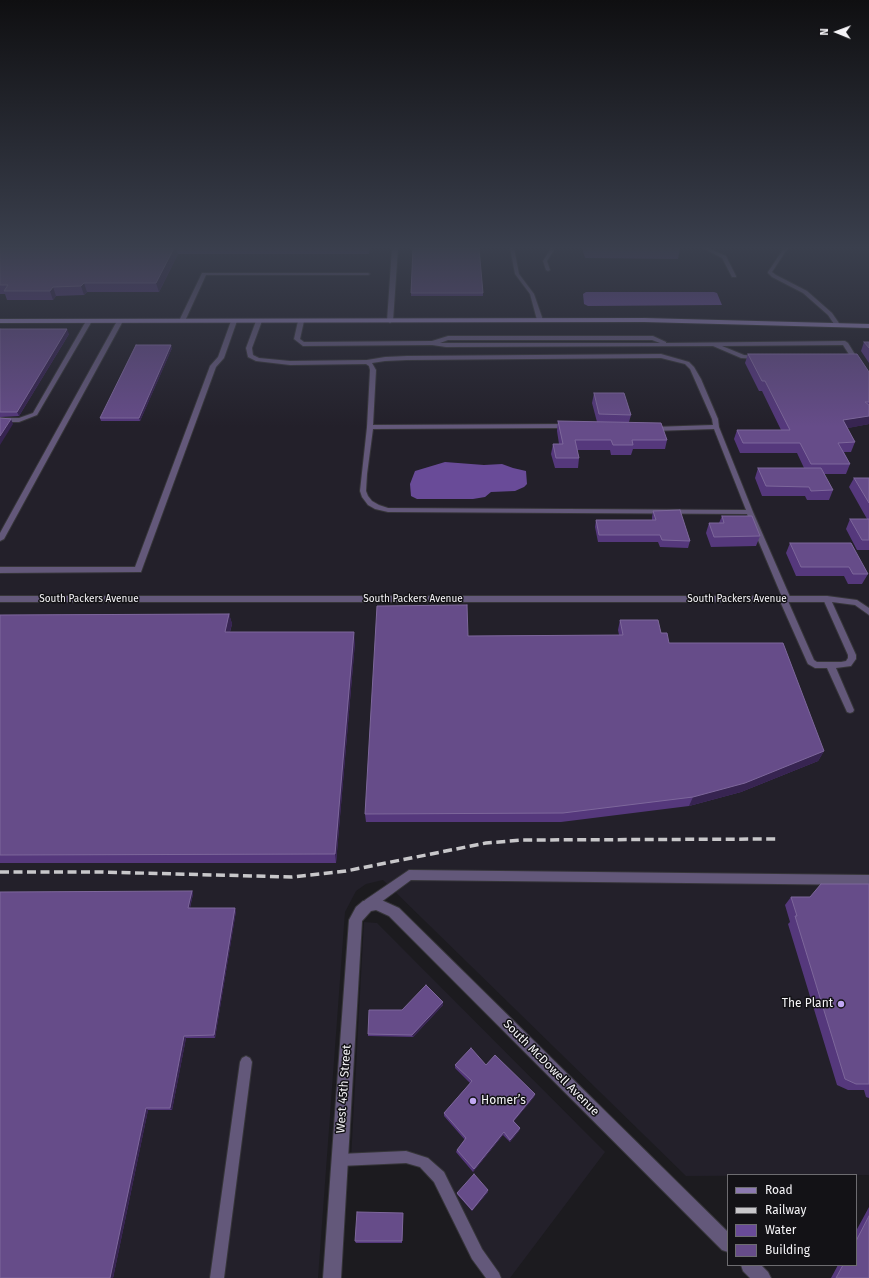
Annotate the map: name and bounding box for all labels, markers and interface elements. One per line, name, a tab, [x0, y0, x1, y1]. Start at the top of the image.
north arrow	[817, 12, 857, 52]
text: N	[818, 28, 831, 36]
street label: South Packers Avenue	[39, 593, 139, 605]
street label: South Packers Avenue	[363, 593, 463, 605]
street label: South Packers Avenue	[687, 593, 787, 605]
place label: The Plant	[782, 997, 833, 1011]
marker: The Plant	[836, 999, 846, 1009]
street label: South McDowell Avenue	[500, 1017, 602, 1119]
street label: West 45th Street	[334, 1044, 354, 1134]
place label: Homer’s	[481, 1094, 526, 1108]
marker: Homer’s	[468, 1096, 478, 1106]
legend	[727, 1174, 857, 1266]
text: Road	[765, 1183, 793, 1197]
text: Railway	[765, 1203, 806, 1217]
text: Water	[765, 1223, 796, 1237]
text: Building	[765, 1243, 810, 1257]

